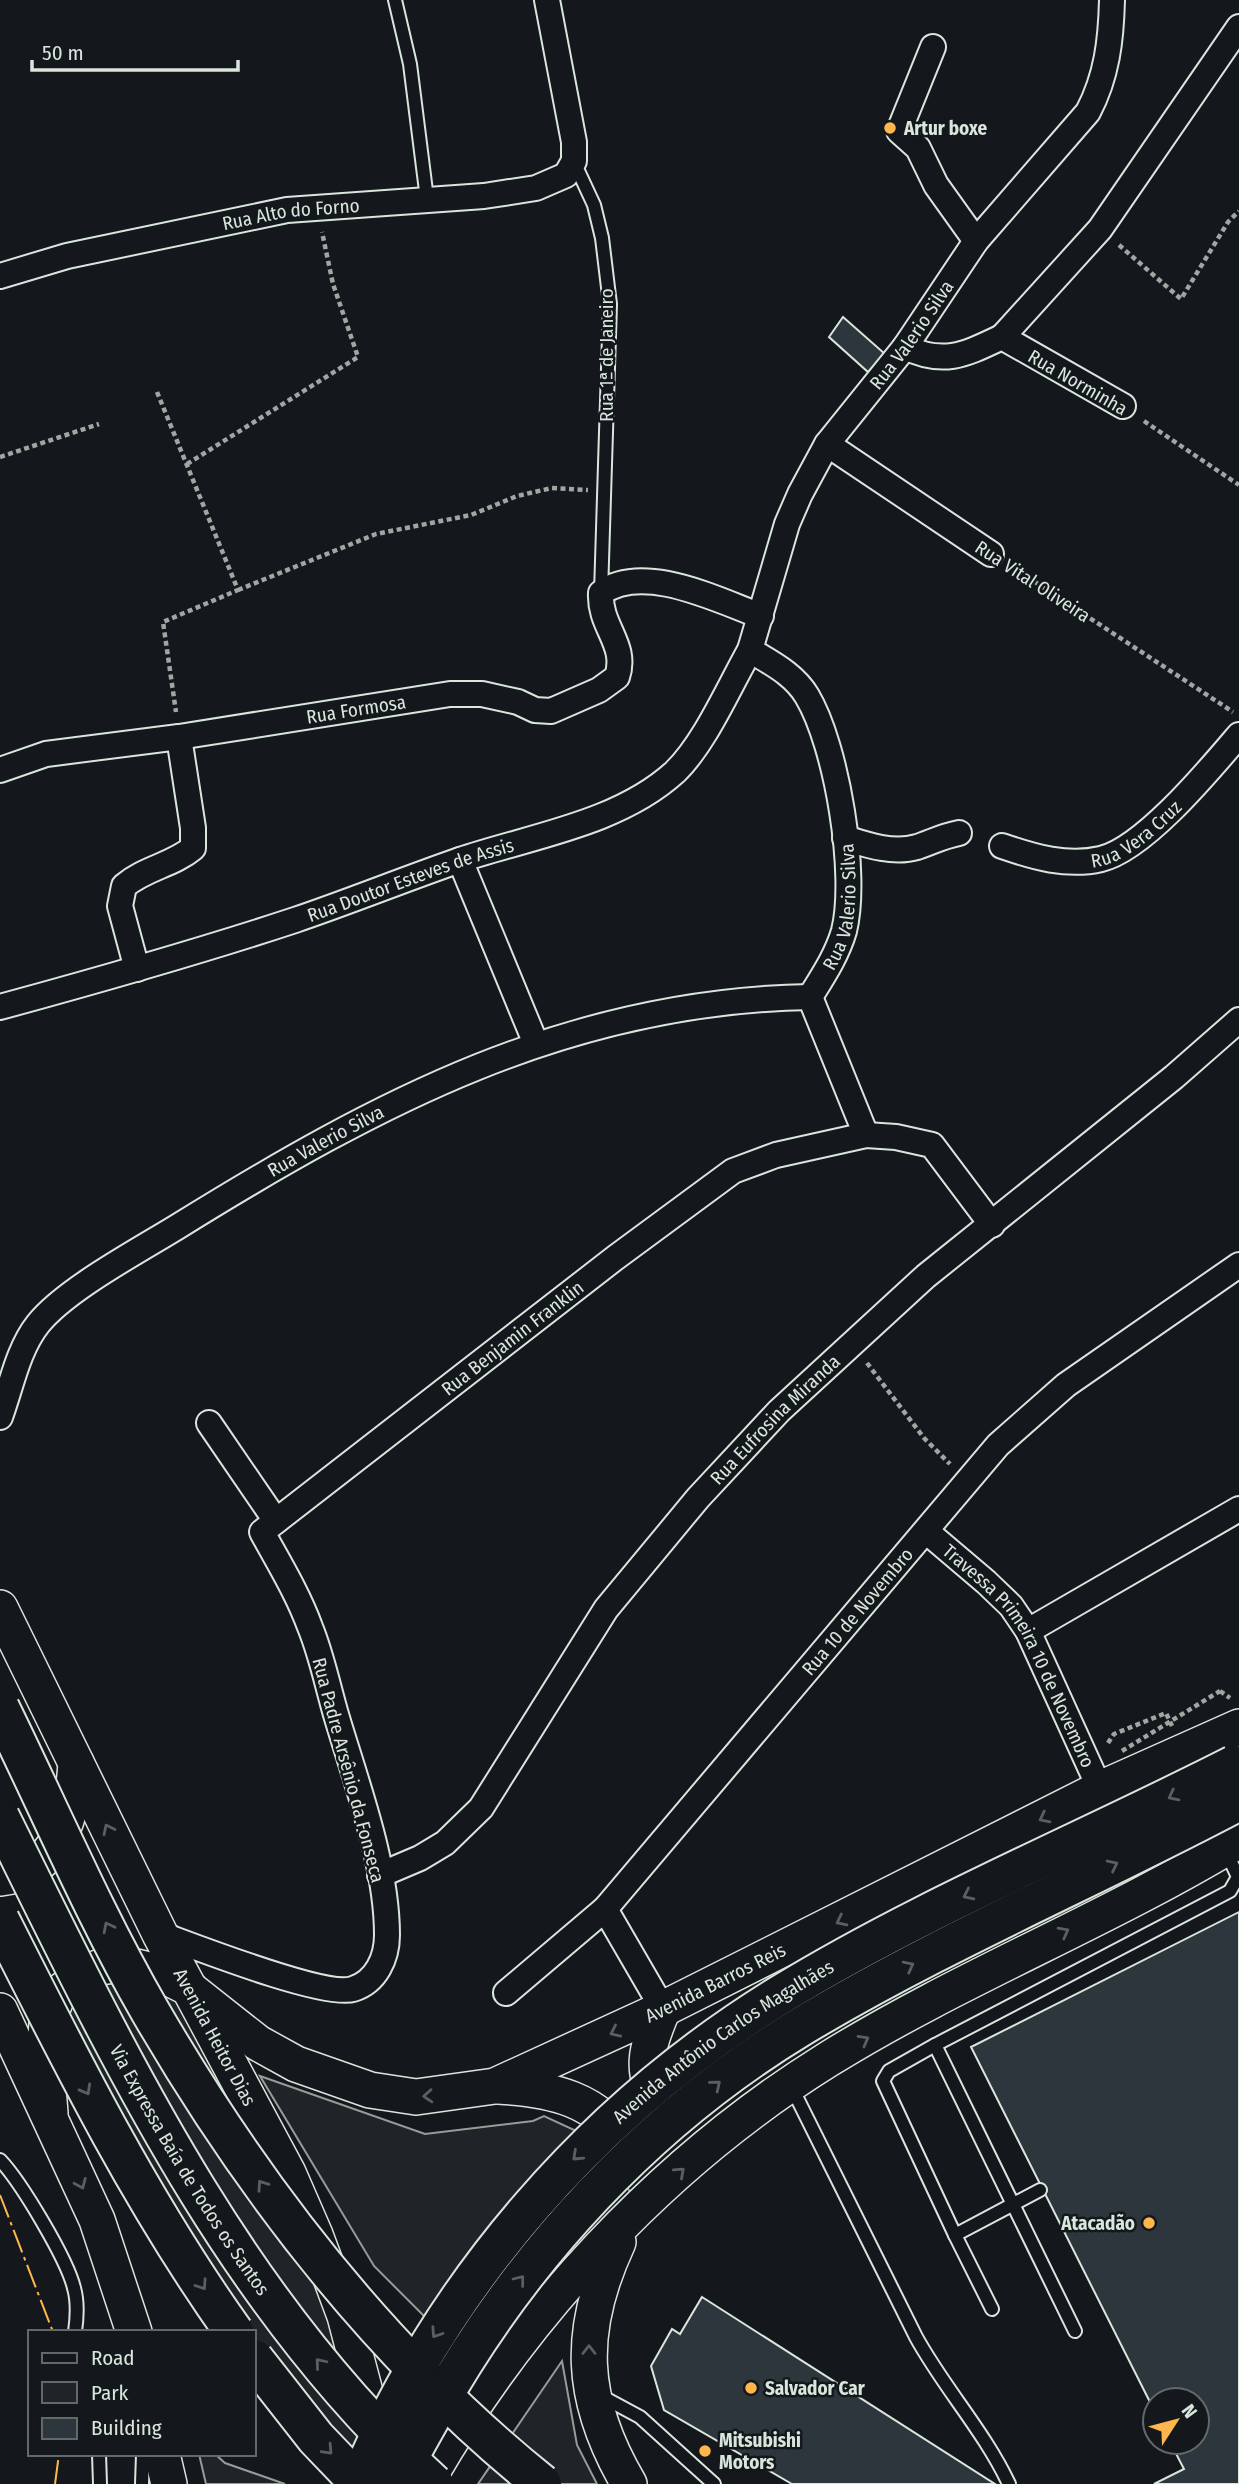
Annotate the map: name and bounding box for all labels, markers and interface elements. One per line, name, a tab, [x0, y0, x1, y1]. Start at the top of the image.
scale bar	[32, 28, 238, 72]
text: 50 m	[42, 40, 84, 66]
place label: Artur boxe	[903, 117, 988, 140]
marker: Artur boxe	[882, 120, 898, 136]
street label: Rua Alto do Forno	[220, 194, 360, 235]
street label: Rua Valerio Silva	[865, 276, 958, 394]
street label: Rua 1ª de Janeiro	[595, 288, 618, 422]
street label: Rua Norminha	[1024, 345, 1132, 420]
street label: Rua Vital Oliveira	[971, 536, 1095, 627]
street label: Rua Formosa	[305, 690, 407, 729]
street label: Rua Vera Cruz	[1089, 795, 1187, 873]
street label: Rua Doutor Esteves de Assis	[304, 833, 517, 927]
street label: Rua Valerio Silva	[818, 842, 860, 974]
street label: Rua Valerio Silva	[263, 1100, 388, 1182]
street label: Rua Benjamin Franklin	[437, 1276, 588, 1401]
street label: Rua Eufrosina Miranda	[705, 1350, 845, 1490]
street label: Travessa Primeira 10 de Novembro	[938, 1539, 1100, 1771]
street label: Rua 10 de Novembro	[797, 1543, 918, 1680]
street label: Rua Padre Arsênio da Fonseca	[307, 1655, 390, 1885]
one-way arrow	[1168, 1787, 1180, 1801]
one-way arrow	[1039, 1809, 1051, 1823]
one-way arrow	[103, 1824, 117, 1836]
one-way arrow	[1106, 1860, 1118, 1874]
one-way arrow	[963, 1886, 975, 1900]
one-way arrow	[836, 1912, 848, 1926]
one-way arrow	[102, 1922, 116, 1934]
one-way arrow	[1057, 1927, 1070, 1941]
street label: Avenida Barros Reis	[642, 1938, 789, 2028]
street label: Avenida Antônio Carlos Magalhães	[608, 1955, 838, 2128]
one-way arrow	[902, 1961, 914, 1975]
street label: Avenida Heitor Dias	[169, 1965, 261, 2110]
one-way arrow	[610, 2024, 622, 2038]
one-way arrow	[856, 2035, 869, 2048]
street label: Via Expressa Baía de Todos os Santos	[105, 2041, 274, 2300]
one-way arrow	[707, 2081, 720, 2093]
one-way arrow	[78, 2082, 92, 2095]
one-way arrow	[422, 2088, 433, 2103]
one-way arrow	[572, 2147, 585, 2160]
one-way arrow	[671, 2168, 684, 2180]
one-way arrow	[73, 2177, 87, 2189]
one-way arrow	[258, 2180, 271, 2193]
place label: Atacadão	[1060, 2212, 1135, 2235]
marker: Atacadão	[1141, 2215, 1157, 2231]
one-way arrow	[512, 2275, 525, 2287]
one-way arrow	[194, 2277, 206, 2290]
one-way arrow	[431, 2325, 444, 2338]
legend	[28, 2330, 256, 2456]
one-way arrow	[581, 2344, 597, 2355]
text: Road	[91, 2345, 135, 2371]
one-way arrow	[316, 2359, 328, 2372]
place label: Salvador Car	[765, 2377, 866, 2400]
text: Park	[91, 2380, 129, 2406]
marker: Salvador Car	[743, 2380, 759, 2396]
north arrow	[1141, 2386, 1211, 2456]
text: N	[1177, 2400, 1202, 2423]
text: Building	[91, 2415, 162, 2441]
place label: Mitsubishi Motors	[719, 2429, 801, 2474]
one-way arrow	[319, 2442, 332, 2455]
marker: Mitsubishi Motors	[697, 2443, 713, 2459]

